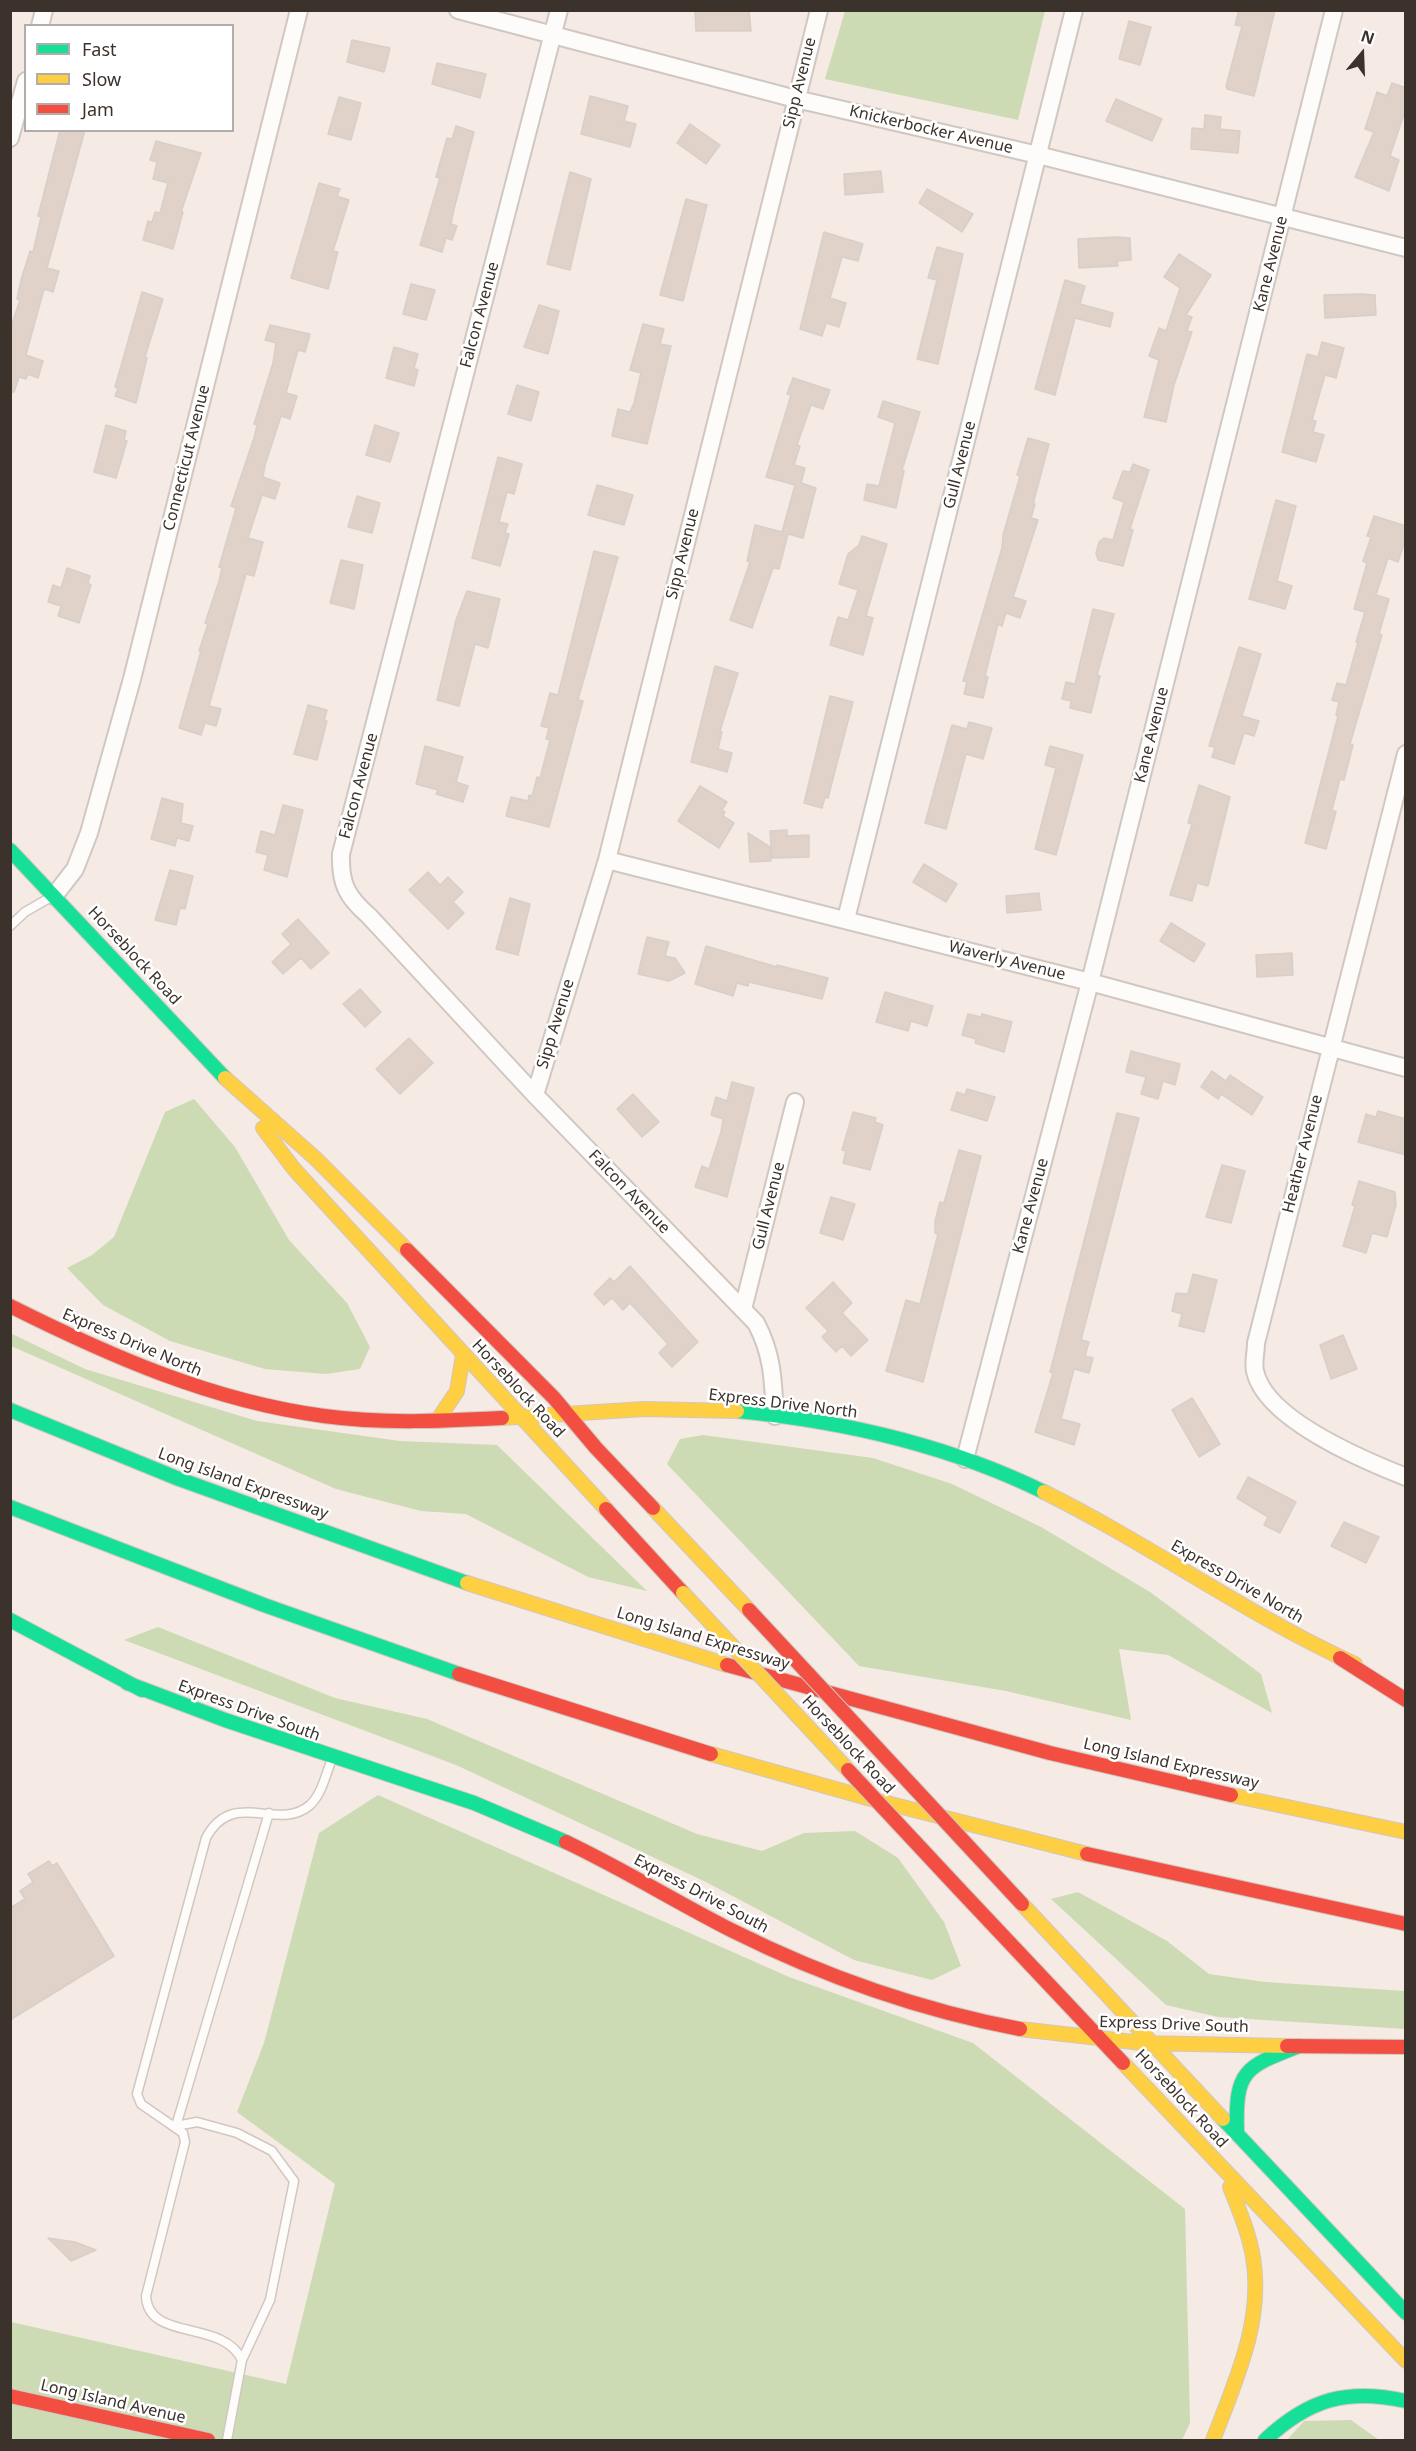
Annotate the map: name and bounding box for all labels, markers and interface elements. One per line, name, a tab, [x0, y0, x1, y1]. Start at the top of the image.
legend	[24, 24, 234, 132]
north arrow	[1332, 24, 1392, 84]
text: N	[1358, 24, 1378, 49]
street label: Sipp Avenue	[779, 36, 821, 130]
text: Fast	[82, 37, 117, 61]
text: Slow	[82, 67, 121, 91]
text: Jam	[82, 97, 114, 121]
street label: Knickerbocker Avenue	[847, 102, 1015, 158]
street label: Kane Avenue	[1250, 214, 1292, 314]
street label: Falcon Avenue	[457, 260, 503, 370]
street label: Connecticut Avenue	[160, 383, 214, 533]
street label: Gull Avenue	[940, 419, 980, 511]
street label: Sipp Avenue	[662, 507, 704, 601]
street label: Kane Avenue	[1131, 685, 1173, 785]
street label: Falcon Avenue	[336, 731, 382, 841]
street label: Horseblock Road	[84, 903, 184, 1009]
street label: Waverly Avenue	[946, 937, 1068, 985]
street label: Sipp Avenue	[533, 977, 579, 1071]
street label: Heather Avenue	[1279, 1093, 1327, 1215]
street label: Falcon Avenue	[584, 1146, 674, 1238]
street label: Kane Avenue	[1009, 1156, 1053, 1256]
street label: Gull Avenue	[749, 1160, 789, 1252]
street label: Express Drive North	[59, 1305, 205, 1381]
street label: Horseblock Road	[468, 1336, 568, 1442]
street label: Express Drive North	[707, 1385, 859, 1423]
street label: Long Island Expressway	[155, 1444, 331, 1524]
street label: Express Drive North	[1167, 1536, 1307, 1628]
street label: Long Island Expressway	[614, 1604, 792, 1674]
street label: Express Drive South	[175, 1676, 323, 1746]
street label: Horseblock Road	[798, 1692, 898, 1798]
street label: Long Island Expressway	[1081, 1734, 1261, 1794]
street label: Express Drive South	[630, 1850, 772, 1938]
street label: Express Drive South	[1099, 2013, 1249, 2037]
street label: Horseblock Road	[1131, 2046, 1231, 2152]
street label: Long Island Avenue	[39, 2376, 187, 2428]

